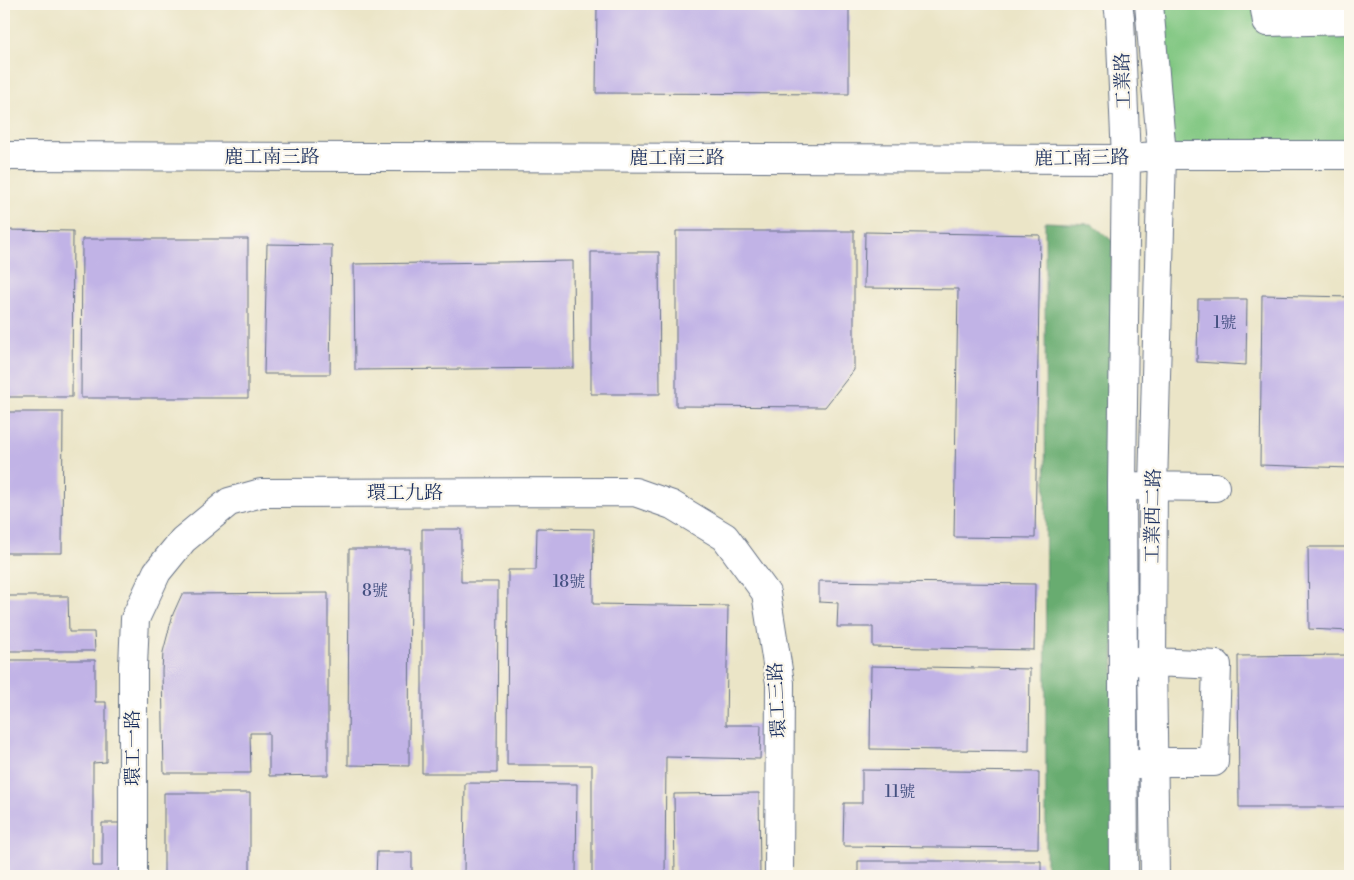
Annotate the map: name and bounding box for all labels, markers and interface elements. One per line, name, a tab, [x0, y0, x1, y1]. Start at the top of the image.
street label: 工業路	[1110, 52, 1136, 110]
street label: 鹿工南三路	[224, 145, 320, 169]
street label: 鹿工南三路	[1034, 145, 1130, 171]
street label: 鹿工南三路	[629, 146, 725, 170]
house number: 1號	[1214, 313, 1236, 333]
street label: 工業西二路	[1140, 468, 1166, 564]
street label: 環工九路	[367, 481, 443, 505]
house number: 18號	[553, 572, 585, 592]
house number: 8號	[362, 581, 388, 601]
street label: 環工三路	[763, 661, 791, 739]
street label: 環工一路	[121, 710, 145, 786]
house number: 11號	[885, 782, 915, 802]

